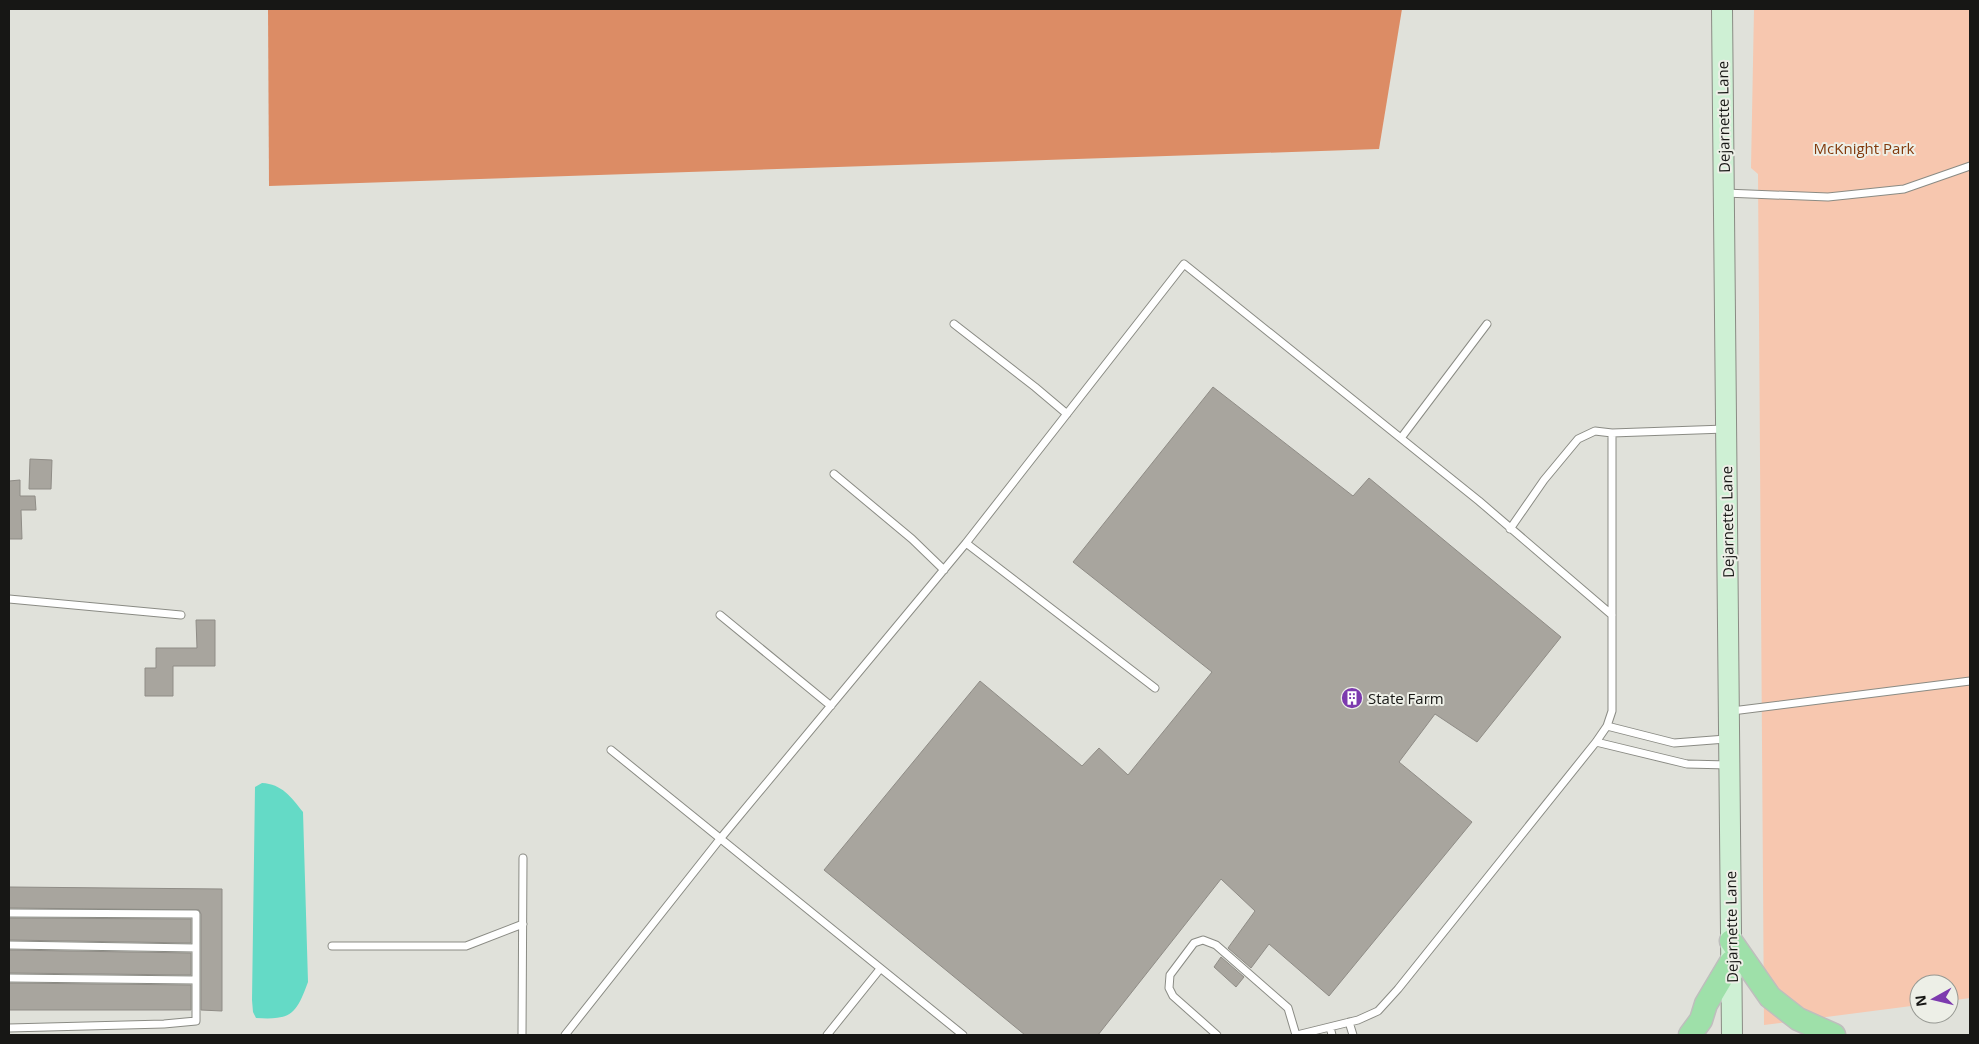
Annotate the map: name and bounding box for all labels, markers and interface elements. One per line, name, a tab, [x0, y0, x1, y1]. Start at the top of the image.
street label: Dejarnette Lane	[1712, 61, 1734, 173]
park label: McKnight Park	[1814, 138, 1915, 158]
street label: Dejarnette Lane	[1716, 466, 1738, 578]
building icon: State Farm	[1340, 686, 1364, 710]
place label: State Farm	[1368, 688, 1444, 708]
street label: Dejarnette Lane	[1720, 871, 1742, 983]
north arrow	[1909, 974, 1959, 1024]
text: N	[1910, 994, 1931, 1008]

